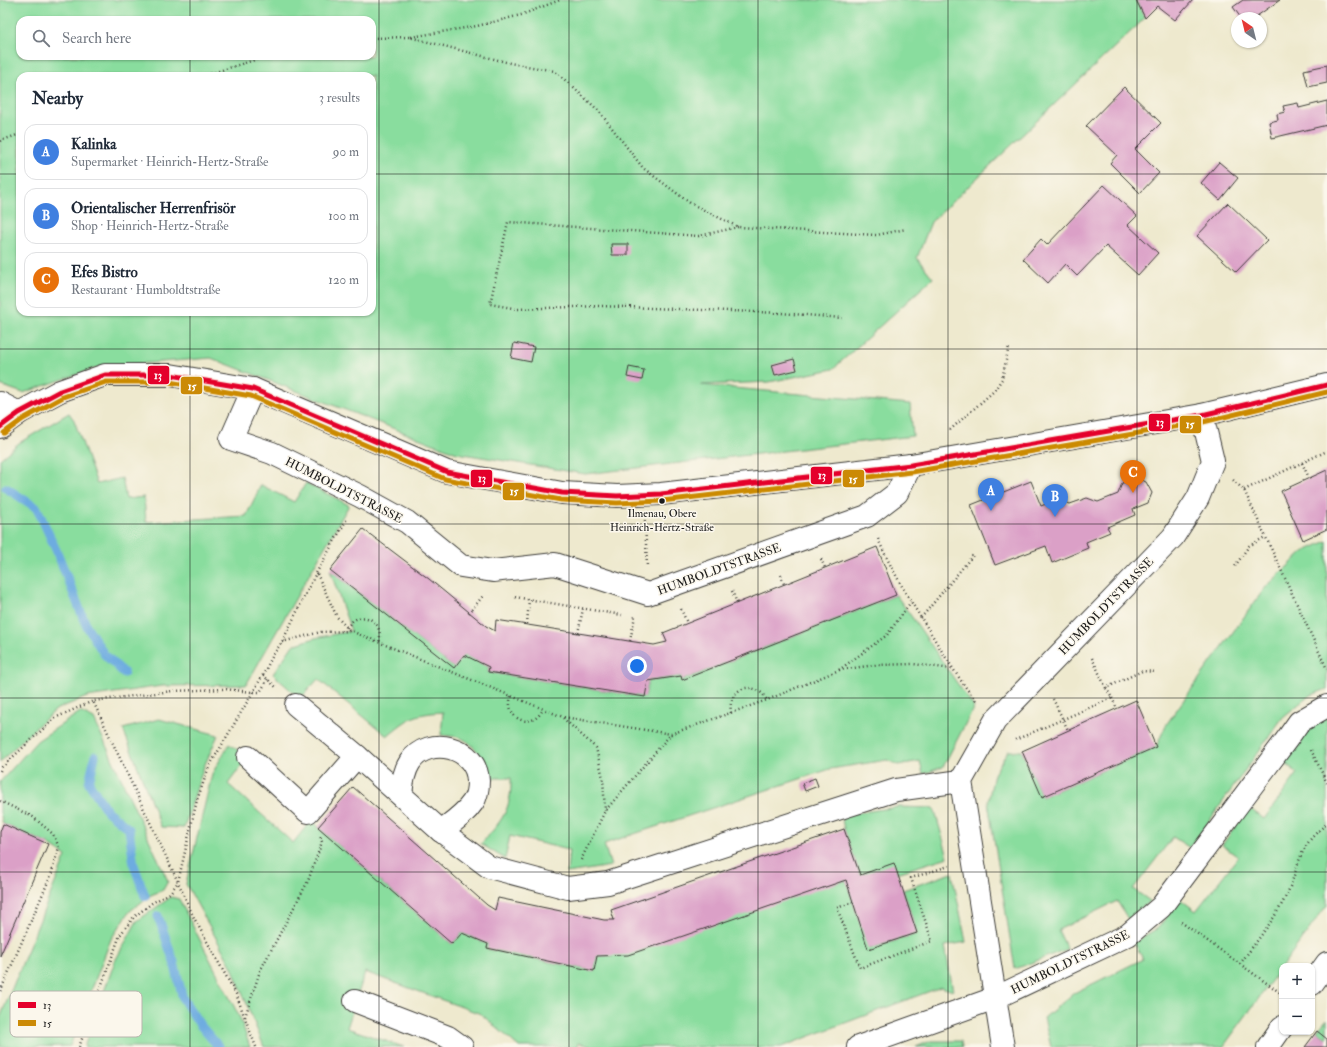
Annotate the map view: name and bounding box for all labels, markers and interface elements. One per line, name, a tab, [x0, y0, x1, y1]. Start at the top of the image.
north arrow	[1231, 12, 1267, 48]
search box	[16, 16, 376, 60]
icon: search	[30, 27, 52, 49]
text: Search here	[62, 29, 131, 48]
text: Nearby	[32, 88, 83, 109]
text: 3 results	[319, 90, 360, 106]
text: Kalinka	[71, 135, 116, 154]
text: A	[42, 144, 50, 160]
text: 90 m	[333, 144, 359, 160]
text: Supermarket · Heinrich-Hertz-Straße	[71, 154, 268, 170]
text: Orientalischer Herrenfrisör	[71, 199, 236, 218]
text: B	[42, 208, 50, 224]
text: 100 m	[328, 208, 359, 224]
text: Shop · Heinrich-Hertz-Straße	[71, 218, 229, 234]
text: Efes Bistro	[71, 263, 138, 282]
text: C	[41, 272, 51, 288]
text: 120 m	[328, 272, 359, 288]
text: Restaurant · Humboldtstraße	[71, 282, 220, 298]
line badge: 13	[147, 365, 170, 385]
text: 13	[154, 369, 162, 382]
line badge: 15	[180, 376, 203, 395]
text: 15	[188, 380, 197, 393]
line badge: 13	[1148, 413, 1171, 432]
line badge: 15	[1179, 415, 1202, 434]
text: 13	[1156, 416, 1164, 429]
text: 15	[1186, 418, 1195, 431]
street label: HUMBOLDTSTRASSE	[282, 454, 405, 527]
pin: C	[1120, 460, 1146, 493]
line badge: 13	[810, 466, 833, 485]
line badge: 13	[470, 469, 493, 488]
text: 13	[818, 469, 826, 482]
line badge: 15	[842, 469, 865, 488]
text: 13	[478, 472, 486, 485]
text: 15	[849, 473, 858, 486]
pin: A	[978, 478, 1004, 511]
line badge: 15	[502, 482, 525, 501]
pin: B	[1042, 484, 1068, 517]
text: 15	[510, 485, 519, 498]
marker: Ilmenau, Obere Heinrich-Hertz-Straße	[657, 496, 667, 506]
place label: Ilmenau, Obere Heinrich-Hertz-Straße	[610, 507, 714, 534]
street label: HUMBOLDTSTRASSE	[655, 540, 783, 599]
street label: HUMBOLDTSTRASSE	[1056, 554, 1157, 658]
your location	[627, 656, 647, 676]
street label: HUMBOLDTSTRASSE	[1008, 927, 1132, 998]
map controls	[1279, 963, 1315, 1035]
button: +	[1279, 963, 1315, 999]
legend	[10, 991, 142, 1037]
text: 13	[43, 999, 51, 1012]
button: −	[1279, 999, 1315, 1035]
text: 15	[43, 1017, 52, 1030]

